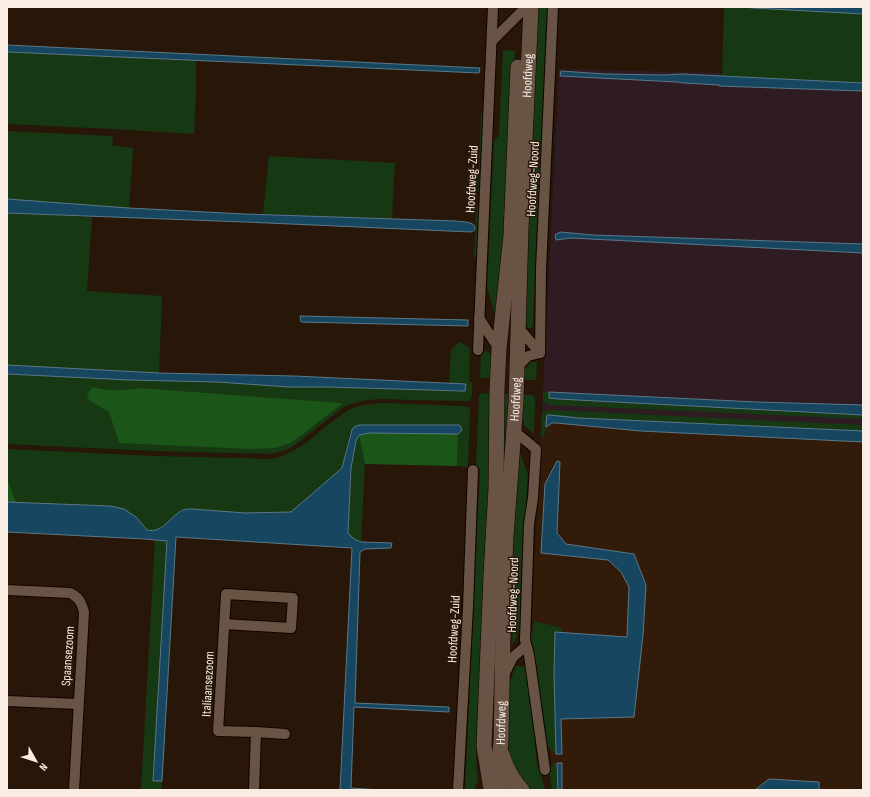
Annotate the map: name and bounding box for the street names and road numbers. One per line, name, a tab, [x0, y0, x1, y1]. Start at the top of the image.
street label: Hoofdweg	[519, 53, 537, 98]
street label: Hoofdweg-Noord	[523, 141, 543, 217]
street label: Hoofdweg-Zuid	[462, 145, 482, 213]
street label: Hoofdweg	[507, 377, 525, 422]
street label: Hoofdweg-Noord	[504, 557, 522, 633]
street label: Hoofdweg-Zuid	[444, 595, 464, 663]
street label: Spaansezoom	[58, 625, 78, 687]
street label: Italiaansezoom	[198, 651, 218, 717]
street label: Hoofdweg	[493, 701, 510, 745]

